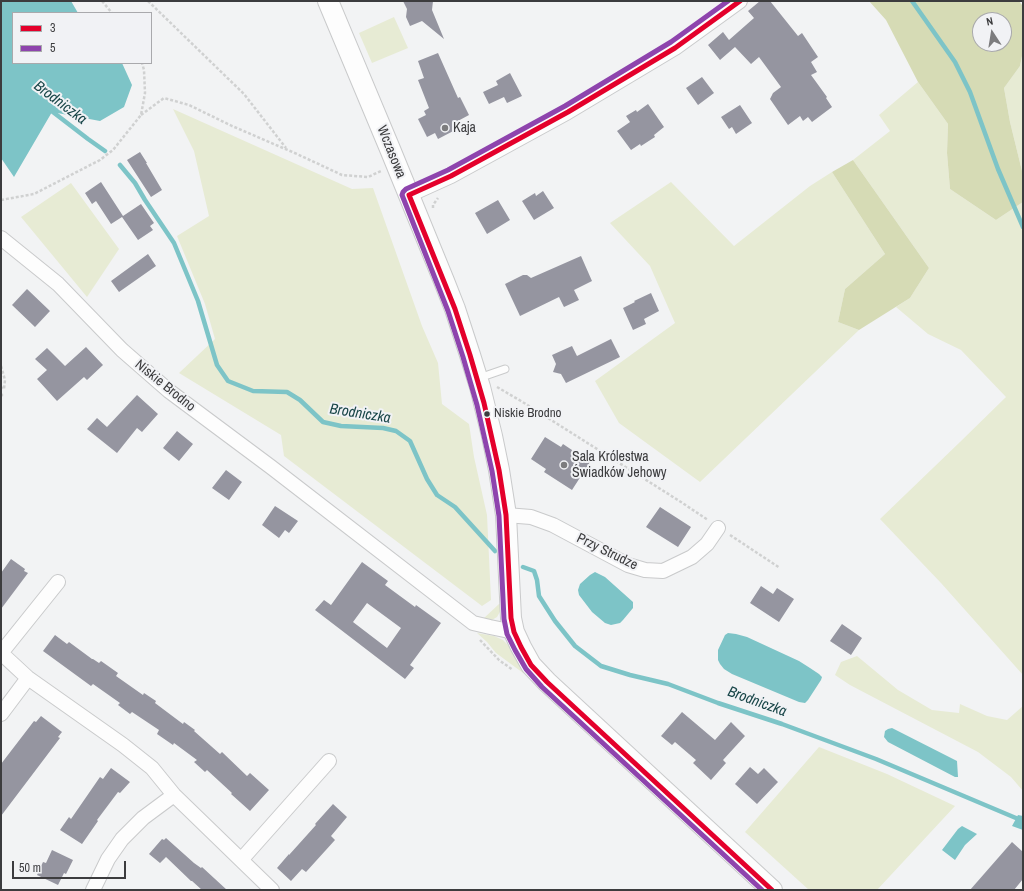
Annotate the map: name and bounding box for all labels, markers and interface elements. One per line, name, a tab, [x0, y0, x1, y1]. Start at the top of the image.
legend	[12, 12, 152, 64]
north arrow	[972, 12, 1012, 52]
text: N	[985, 14, 994, 29]
text: 3	[50, 20, 55, 36]
text: 5	[50, 40, 55, 56]
water label: Brodniczka	[30, 77, 90, 129]
place label: Kaja	[453, 120, 476, 136]
street label: Wczasowa	[373, 123, 409, 181]
marker: Kaja	[440, 123, 450, 133]
street label: Niskie Brodno	[131, 357, 199, 415]
water label: Brodniczka	[328, 400, 392, 428]
place label: Niskie Brodno	[494, 406, 562, 422]
marker: Niskie Brodno	[482, 409, 492, 419]
place label: Sala Królestwa Świadków Jehowy	[572, 449, 666, 482]
marker: Sala Królestwa Świadków Jehowy	[559, 460, 569, 470]
street label: Przy Strudze	[574, 530, 640, 574]
water label: Brodniczka	[725, 683, 789, 721]
scale bar	[14, 853, 128, 879]
text: 50 m	[19, 860, 41, 876]

